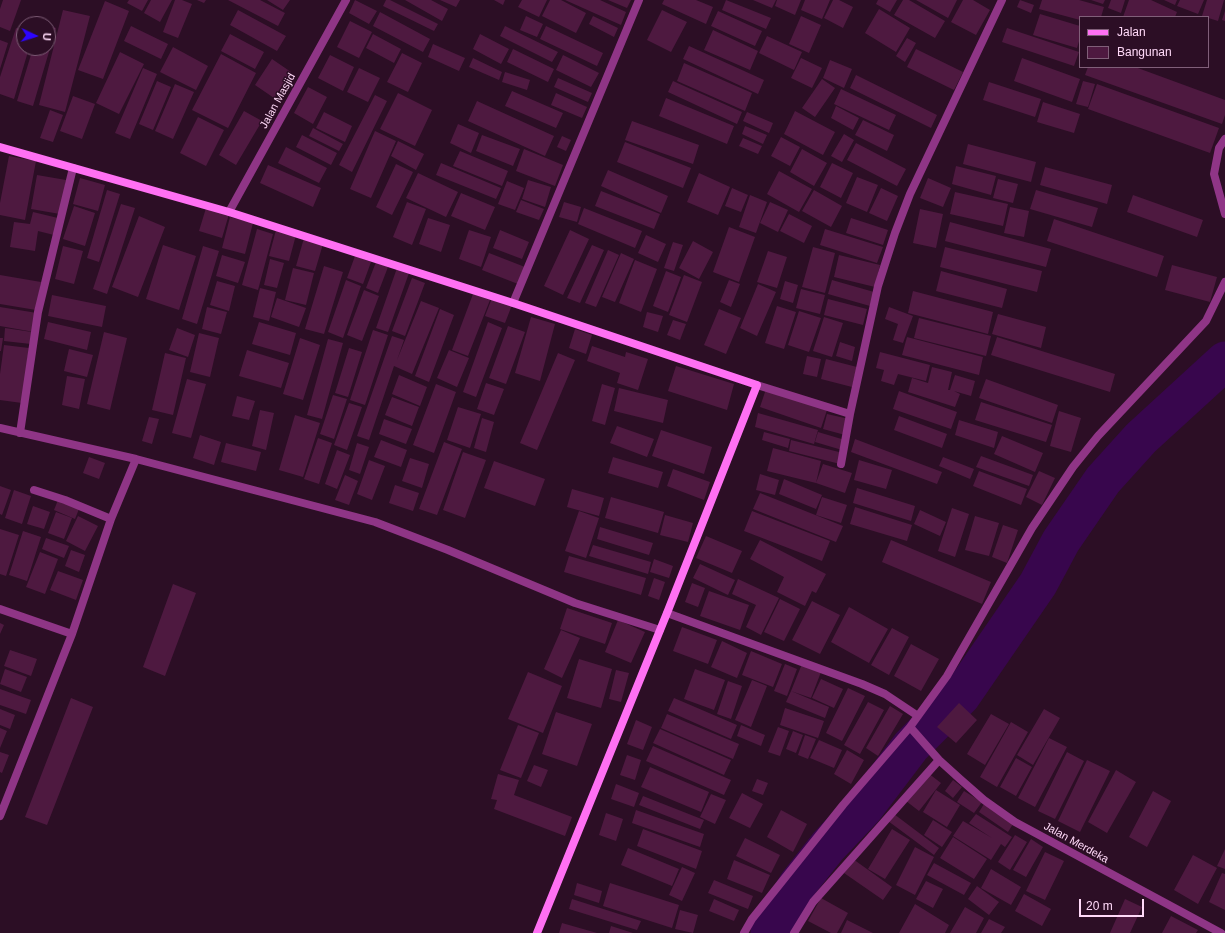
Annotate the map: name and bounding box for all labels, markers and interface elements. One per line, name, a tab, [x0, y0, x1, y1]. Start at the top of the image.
north arrow	[16, 16, 56, 56]
legend	[1079, 16, 1209, 68]
text: Jalan	[1117, 25, 1146, 39]
text: U	[41, 32, 53, 41]
text: Bangunan	[1117, 45, 1172, 59]
street label: Jalan Masjid	[257, 71, 299, 131]
street label: Jalan Merdeka	[1041, 820, 1111, 866]
scale bar	[1081, 891, 1146, 917]
text: 20 m	[1086, 899, 1113, 913]

